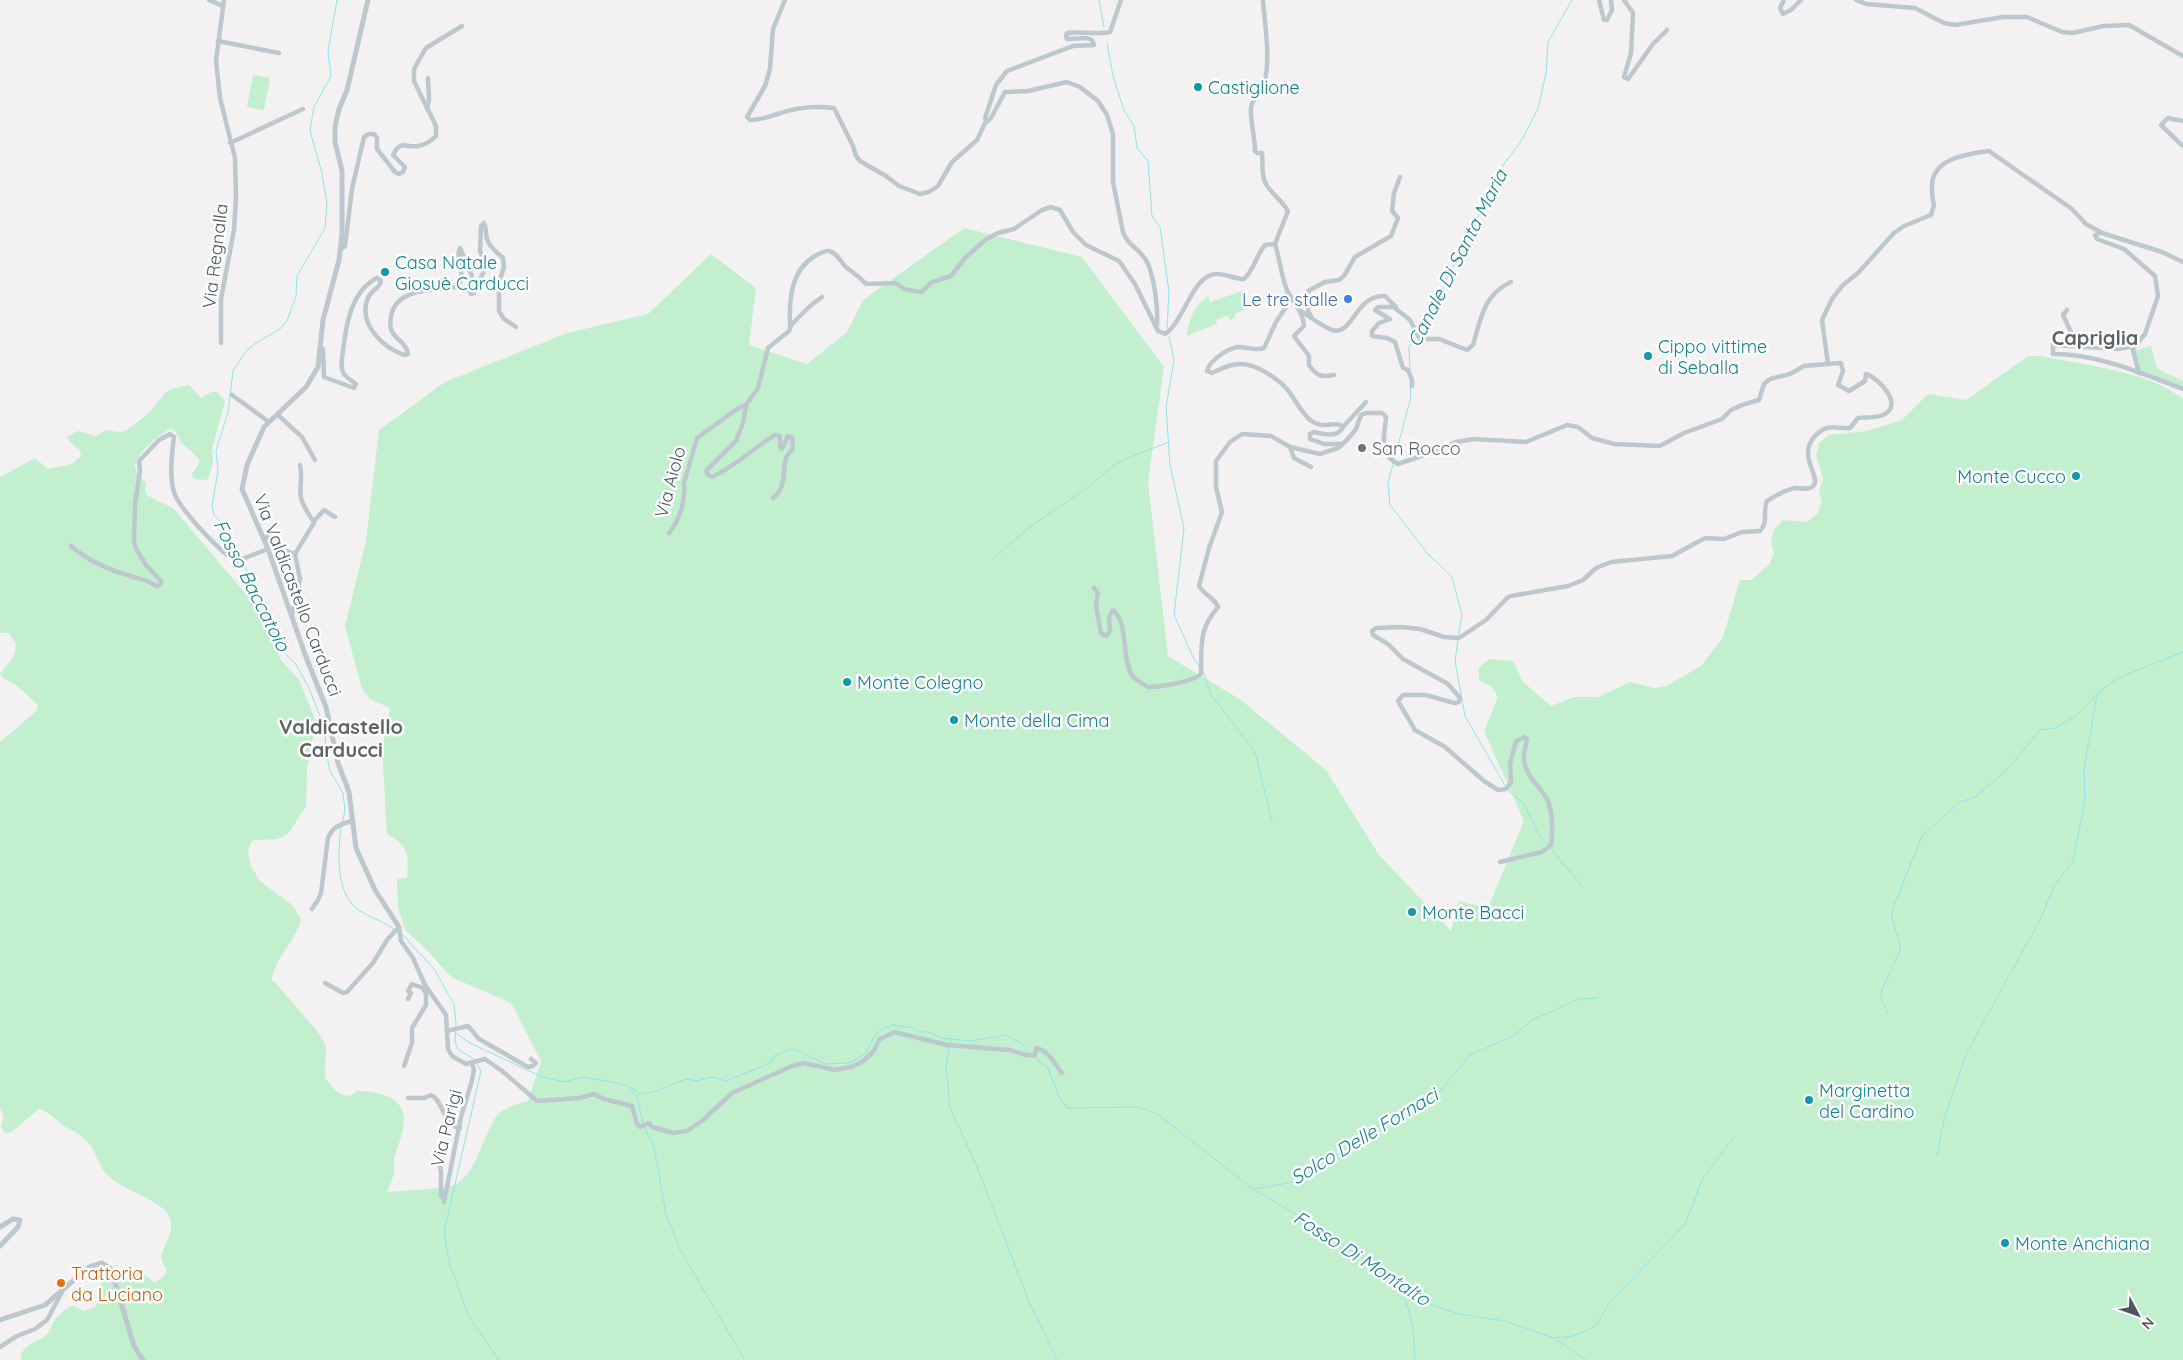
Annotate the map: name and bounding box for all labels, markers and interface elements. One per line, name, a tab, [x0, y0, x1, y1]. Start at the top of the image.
place label: Castiglione	[1208, 76, 1300, 99]
marker: Castiglione	[1192, 81, 1204, 93]
water label: Canale Di Santa Maria	[1402, 164, 1513, 351]
street label: Via Regnalla	[197, 202, 233, 310]
place label: Casa Natale Giosuè Carducci	[395, 251, 529, 295]
marker: Casa Natale Giosuè Carducci	[379, 266, 391, 278]
place label: Le tre stalle	[1242, 288, 1338, 311]
marker: Le tre stalle	[1342, 293, 1354, 305]
district label: Capriglia	[2052, 325, 2138, 350]
place label: Cippo vittime di Seballa	[1658, 335, 1767, 379]
marker: Cippo vittime di Seballa	[1642, 350, 1654, 362]
place label: San Rocco	[1372, 437, 1461, 460]
marker: San Rocco	[1356, 442, 1368, 454]
street label: Via Aiolo	[649, 444, 691, 520]
place label: Monte Cucco	[1957, 465, 2066, 488]
marker: Monte Cucco	[2070, 470, 2082, 482]
street label: Via Valdicastello Carducci	[249, 491, 347, 699]
water label: Fosso Baccatoio	[208, 515, 296, 656]
place label: Monte Colegno	[857, 671, 983, 694]
marker: Monte Colegno	[841, 676, 853, 688]
place label: Monte della Cima	[964, 709, 1109, 732]
district label: Valdicastello Carducci	[279, 714, 403, 762]
marker: Monte della Cima	[948, 714, 960, 726]
place label: Monte Bacci	[1422, 901, 1524, 924]
marker: Monte Bacci	[1406, 906, 1418, 918]
place label: Marginetta del Cardino	[1819, 1079, 1914, 1123]
water label: Solco Delle Fornaci	[1286, 1082, 1444, 1189]
street label: Via Parigi	[425, 1087, 467, 1169]
marker: Marginetta del Cardino	[1803, 1094, 1815, 1106]
water label: Fosso Di Montalto	[1289, 1205, 1436, 1312]
place label: Monte Anchiana	[2015, 1232, 2150, 1255]
marker: Monte Anchiana	[1999, 1237, 2011, 1249]
place label: Trattoria da Luciano	[71, 1262, 163, 1306]
marker: Trattoria da Luciano	[55, 1277, 67, 1289]
north arrow	[2113, 1290, 2163, 1340]
text: N	[2138, 1314, 2158, 1333]

